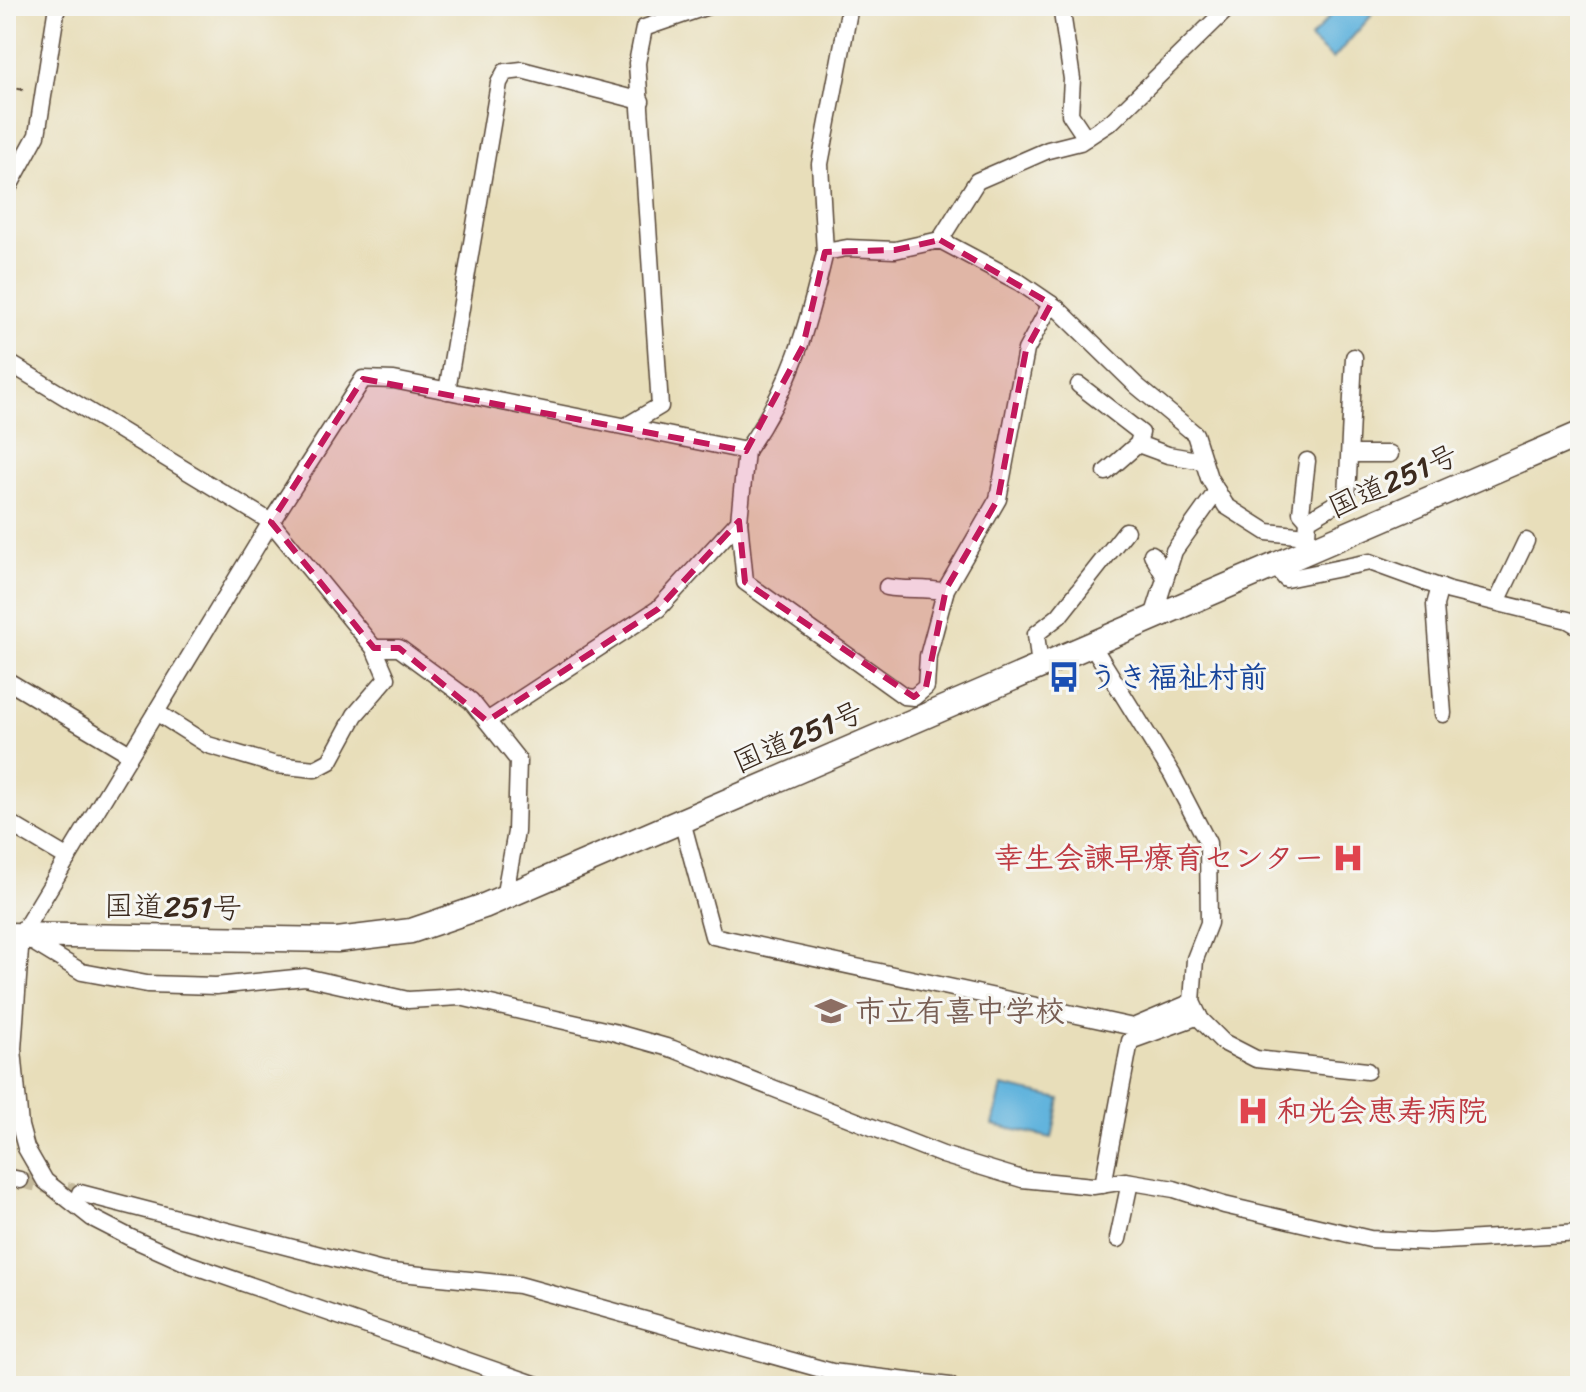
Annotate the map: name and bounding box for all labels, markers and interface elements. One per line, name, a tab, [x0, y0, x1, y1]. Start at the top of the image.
street label: 国道251号	[1319, 428, 1467, 534]
place label: うき福祉村前	[1088, 650, 1268, 704]
bus stop icon: うき福祉村前	[1047, 660, 1081, 694]
street label: 国道251号	[724, 685, 872, 789]
place label: 幸生会諫早療育センター	[994, 831, 1324, 885]
hospital icon: 幸生会諫早療育センター	[1331, 841, 1365, 875]
street label: 国道251号	[103, 879, 243, 935]
place label: 市立有喜中学校	[855, 984, 1065, 1038]
school or university icon: 市立有喜中学校	[814, 994, 848, 1028]
place label: 和光会恵寿病院	[1277, 1084, 1487, 1138]
hospital icon: 和光会恵寿病院	[1236, 1094, 1270, 1128]

